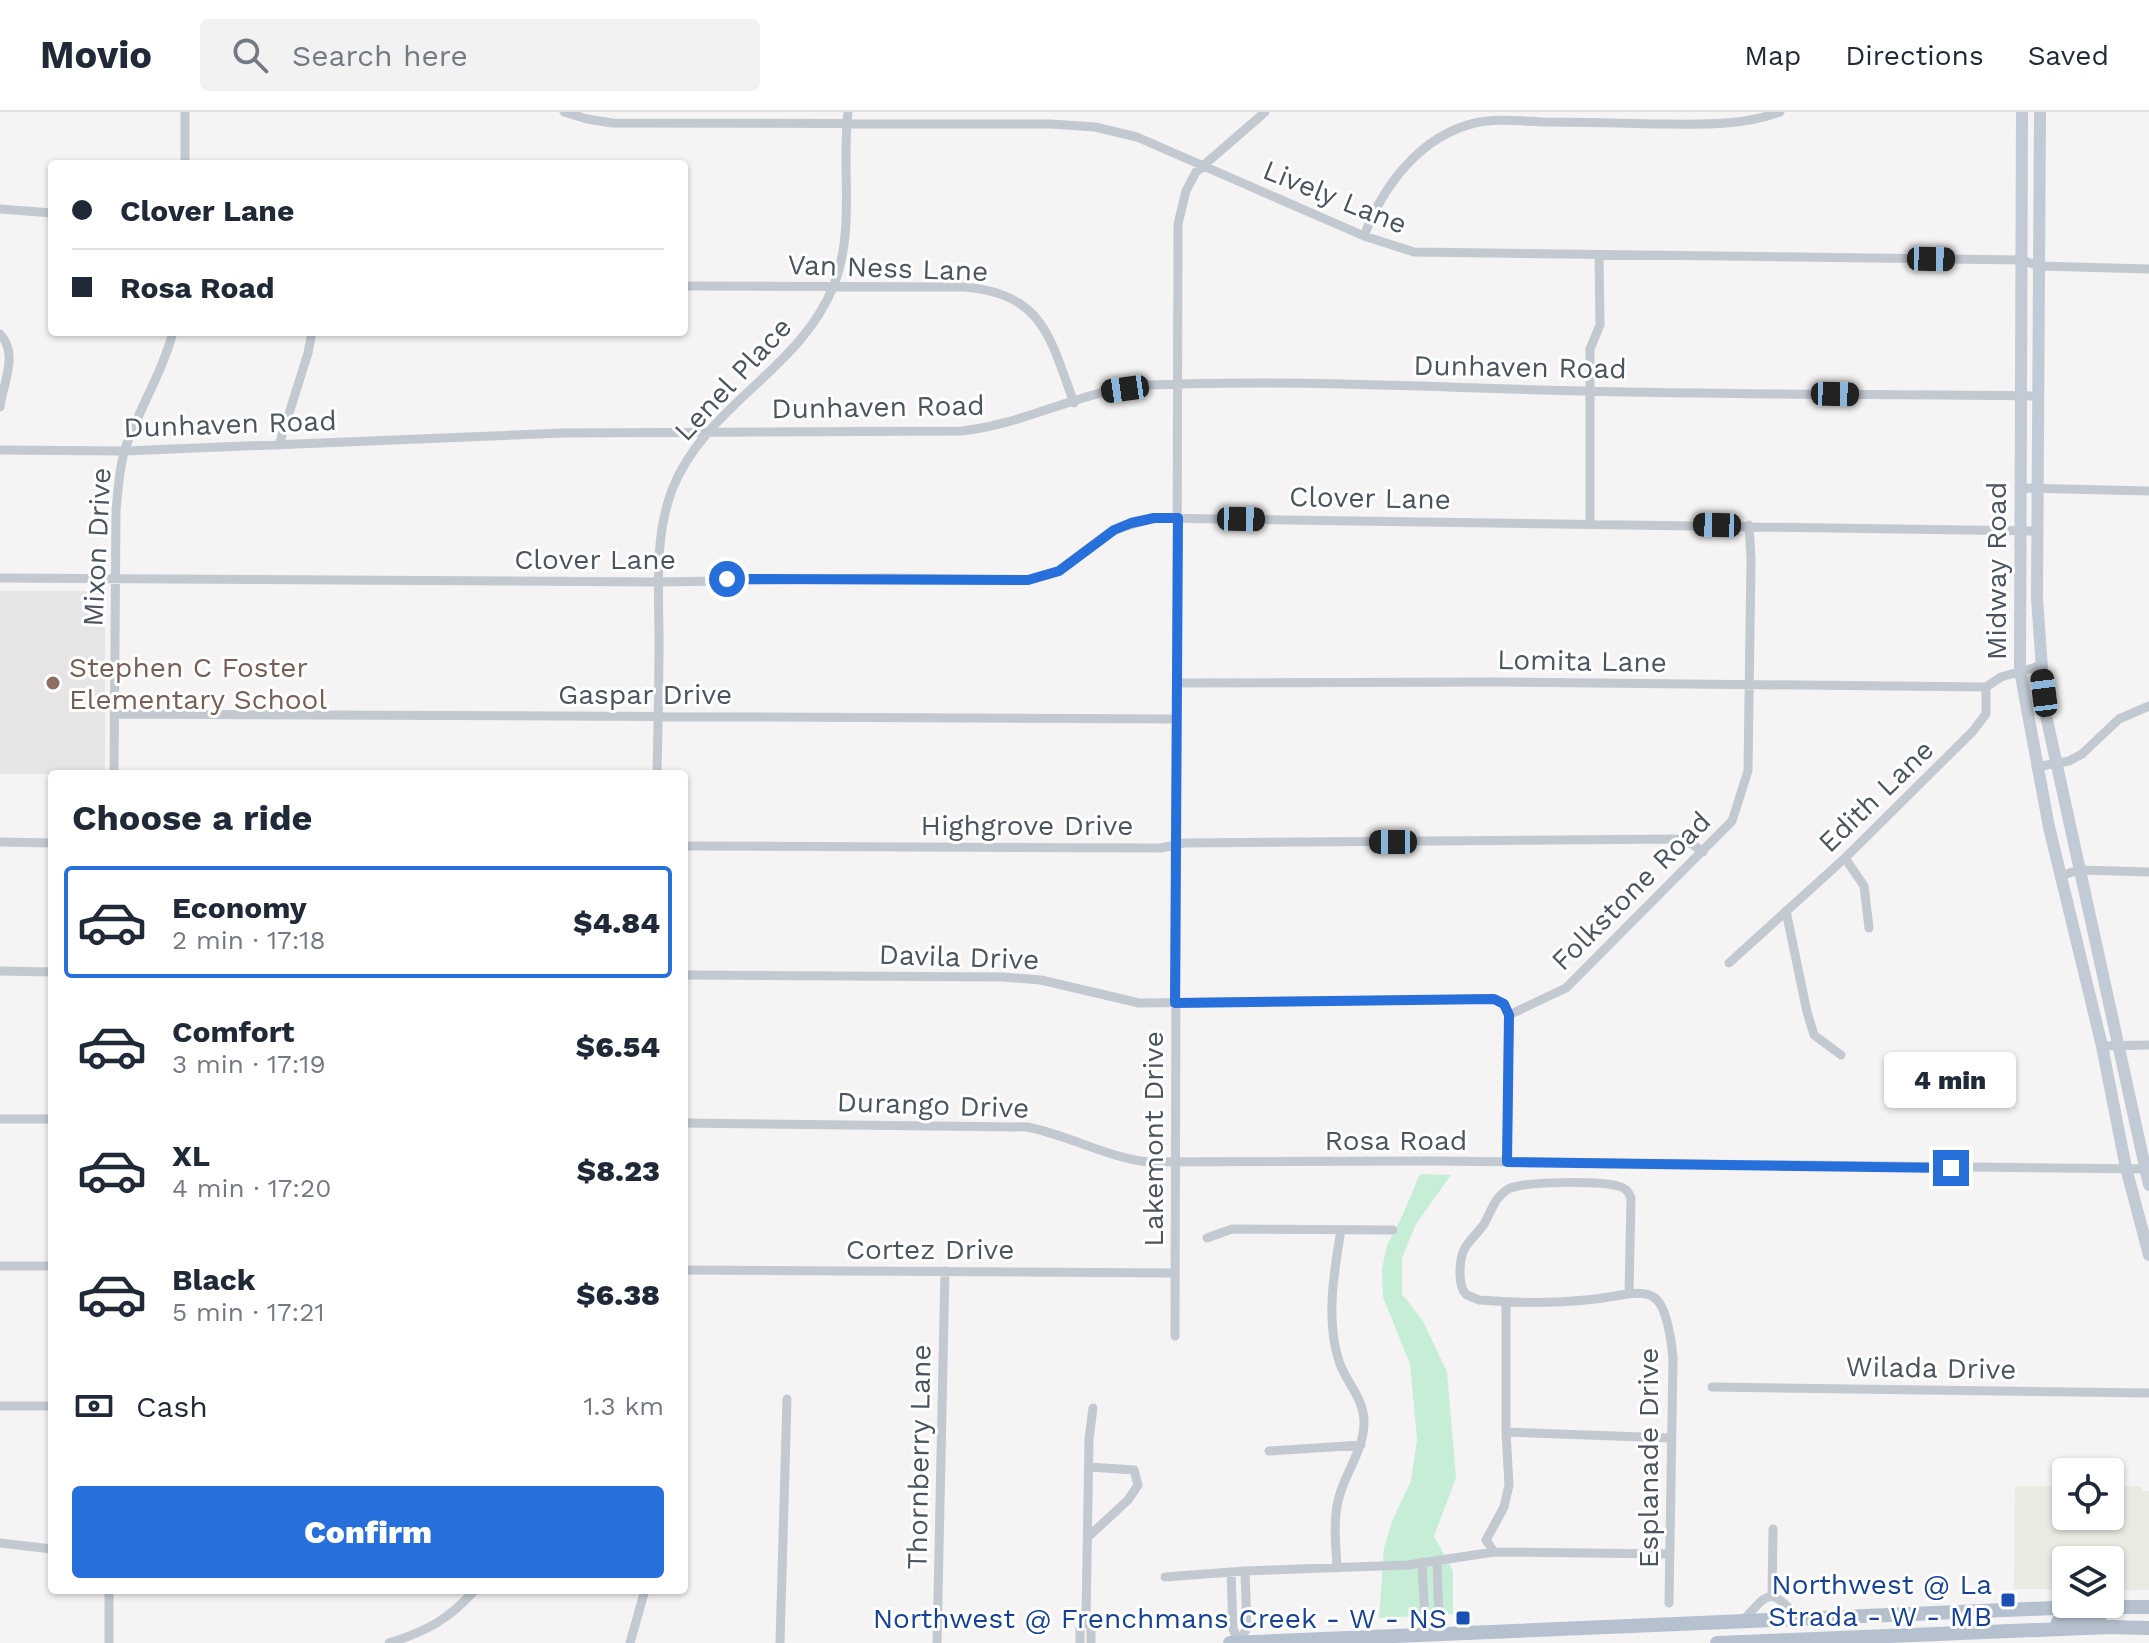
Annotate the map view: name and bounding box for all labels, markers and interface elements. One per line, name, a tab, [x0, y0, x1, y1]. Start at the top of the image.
search box	[200, 19, 760, 91]
text: Movio	[40, 33, 152, 77]
icon: search	[228, 33, 272, 77]
text: Search here	[292, 38, 468, 73]
text: Map	[1744, 39, 1801, 72]
text: Directions	[1845, 39, 1984, 72]
text: Saved	[2028, 39, 2109, 72]
street label: Lively Lane	[1258, 153, 1412, 241]
text: Clover Lane	[120, 193, 294, 228]
car	[1907, 247, 1955, 271]
street label: Van Ness Lane	[787, 248, 989, 288]
text: Rosa Road	[120, 270, 274, 305]
street label: Lenel Place	[668, 311, 798, 447]
street label: Dunhaven Road	[1413, 349, 1627, 385]
car	[1100, 374, 1150, 404]
car	[1811, 382, 1859, 406]
street label: Dunhaven Road	[771, 389, 985, 425]
street label: Dunhaven Road	[123, 404, 337, 444]
street label: Mixon Drive	[76, 467, 118, 627]
street label: Clover Lane	[1289, 480, 1451, 516]
street label: Midway Road	[1980, 482, 2013, 660]
car	[1217, 507, 1265, 531]
car	[1693, 513, 1741, 537]
street label: Clover Lane	[514, 543, 676, 576]
route start	[709, 561, 745, 597]
street label: Lomita Lane	[1497, 643, 1667, 679]
place label: Stephen C Foster Elementary School	[69, 651, 327, 716]
car	[2029, 668, 2059, 718]
marker: Stephen C Foster Elementary School	[44, 674, 62, 692]
street label: Gaspar Drive	[558, 678, 732, 711]
street label: Edith Lane	[1812, 733, 1940, 859]
text: Choose a ride	[72, 797, 312, 839]
street label: Folkstone Road	[1545, 805, 1717, 977]
street label: Highgrove Drive	[921, 809, 1133, 842]
car	[1369, 830, 1417, 854]
icon: car	[76, 886, 148, 958]
text: Economy	[172, 890, 307, 925]
text: $4.84	[573, 905, 660, 940]
text: 2 min · 17:18	[172, 925, 325, 955]
street label: Davila Drive	[878, 938, 1040, 976]
icon: car	[76, 1010, 148, 1082]
text: Comfort	[172, 1014, 294, 1049]
text: $6.54	[576, 1029, 660, 1064]
street label: Lakemont Drive	[1137, 1031, 1170, 1247]
text: 3 min · 17:19	[172, 1049, 326, 1079]
callout: 4 min	[1885, 1052, 2017, 1108]
text: 4 min	[1914, 1065, 1986, 1095]
street label: Durango Drive	[836, 1085, 1030, 1125]
street label: Rosa Road	[1325, 1124, 1467, 1157]
icon: car	[76, 1134, 148, 1206]
text: XL	[172, 1138, 210, 1173]
route end	[1933, 1150, 1969, 1186]
text: $8.23	[577, 1153, 660, 1188]
text: 4 min · 17:20	[172, 1173, 331, 1203]
street label: Cortez Drive	[846, 1233, 1014, 1266]
icon: car	[76, 1258, 148, 1330]
text: Black	[172, 1262, 256, 1297]
text: $6.38	[576, 1277, 660, 1312]
text: 5 min · 17:21	[172, 1297, 325, 1327]
street label: Thornberry Lane	[901, 1344, 937, 1570]
street label: Esplanade Drive	[1632, 1348, 1665, 1568]
street label: Wilada Drive	[1845, 1350, 2017, 1386]
icon: cash	[72, 1384, 116, 1428]
text: Cash	[136, 1389, 208, 1424]
text: 1.3 km	[583, 1391, 664, 1421]
map controls	[2052, 1458, 2124, 1618]
button: locate	[2052, 1458, 2124, 1530]
button: Confirm	[72, 1486, 664, 1578]
button: layers	[2052, 1546, 2124, 1618]
place label: Northwest @ La Strada - W - MB	[1768, 1568, 1992, 1633]
marker: Northwest @ La Strada - W - MB	[1999, 1591, 2017, 1609]
place label: Northwest @ Frenchmans Creek - W - NS	[873, 1602, 1447, 1635]
marker: Northwest @ Frenchmans Creek - W - NS	[1454, 1609, 1472, 1627]

